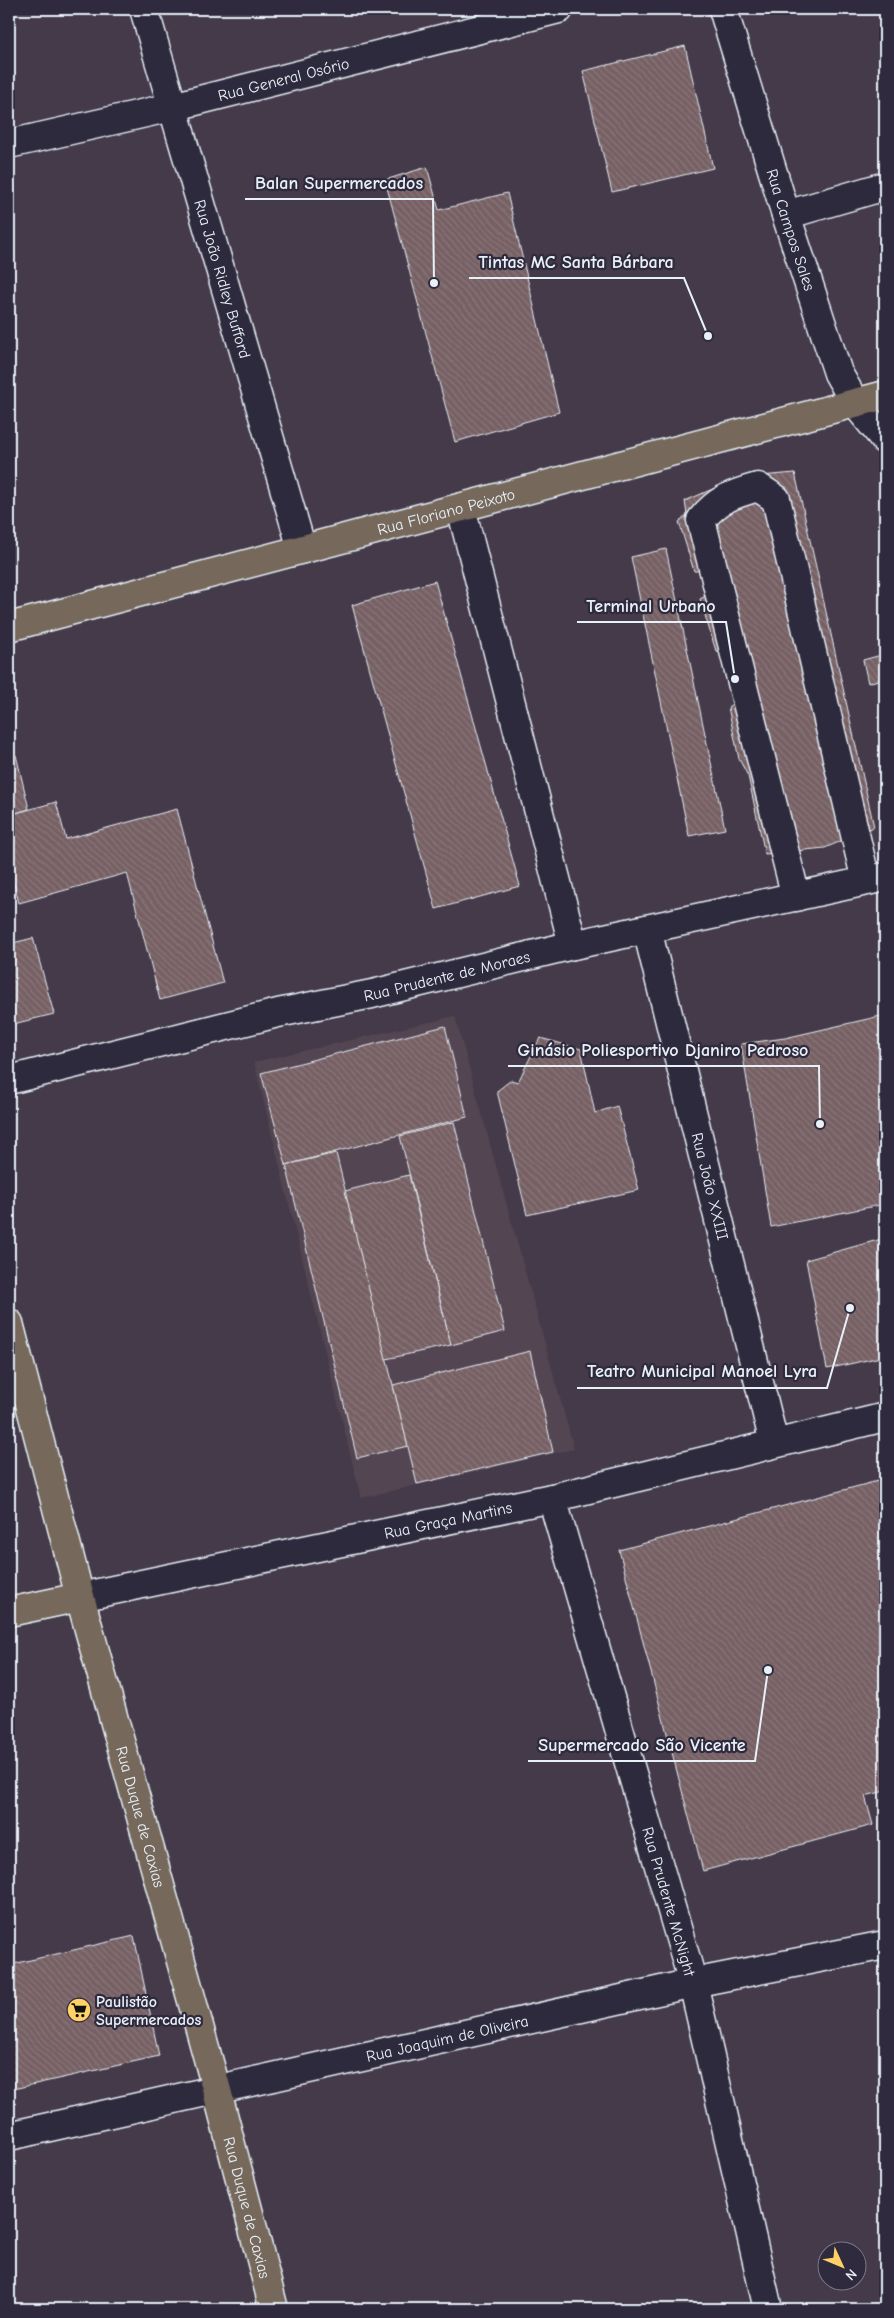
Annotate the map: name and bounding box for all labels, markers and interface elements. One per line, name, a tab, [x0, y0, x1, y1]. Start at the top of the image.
street label: Rua General Osório	[216, 55, 351, 105]
callout: Balan Supermercados	[245, 166, 433, 199]
street label: Rua Campos Sales	[762, 167, 818, 294]
text: Balan Supermercados	[255, 173, 423, 194]
street label: Rua João Ridley Bufford	[190, 197, 254, 360]
callout: Tintas MC Santa Bárbara	[469, 245, 684, 278]
text: Tintas MC Santa Bárbara	[478, 252, 674, 273]
street label: Rua Floriano Peixoto	[375, 485, 517, 539]
callout: Terminal Urbano	[577, 589, 726, 622]
text: Terminal Urbano	[586, 596, 716, 617]
street label: Rua Prudente de Moraes	[362, 948, 532, 1005]
callout: Ginásio Poliesportivo Djaniro Pedroso	[508, 1033, 819, 1066]
text: Ginásio Poliesportivo Djaniro Pedroso	[518, 1040, 808, 1061]
street label: Rua João XXIII	[688, 1131, 732, 1242]
callout: Teatro Municipal Manoel Lyra	[577, 1355, 827, 1388]
text: Teatro Municipal Manoel Lyra	[587, 1361, 817, 1382]
street label: Rua Graça Martins	[383, 1499, 514, 1543]
callout: Supermercado São Vicente	[528, 1728, 755, 1761]
text: Supermercado São Vicente	[538, 1735, 746, 1756]
street label: Rua Duque de Caxias	[112, 1744, 168, 1890]
street label: Rua Prudente McNight	[638, 1825, 699, 1979]
place label: Paulistão Supermercados	[96, 1993, 201, 2029]
supermarket icon: Paulistão Supermercados	[66, 1997, 92, 2023]
street label: Rua Joaquim de Oliveira	[365, 2012, 530, 2066]
street label: Rua Duque de Caxias	[219, 2135, 274, 2281]
north arrow	[816, 2240, 866, 2290]
text: N	[842, 2265, 860, 2284]

